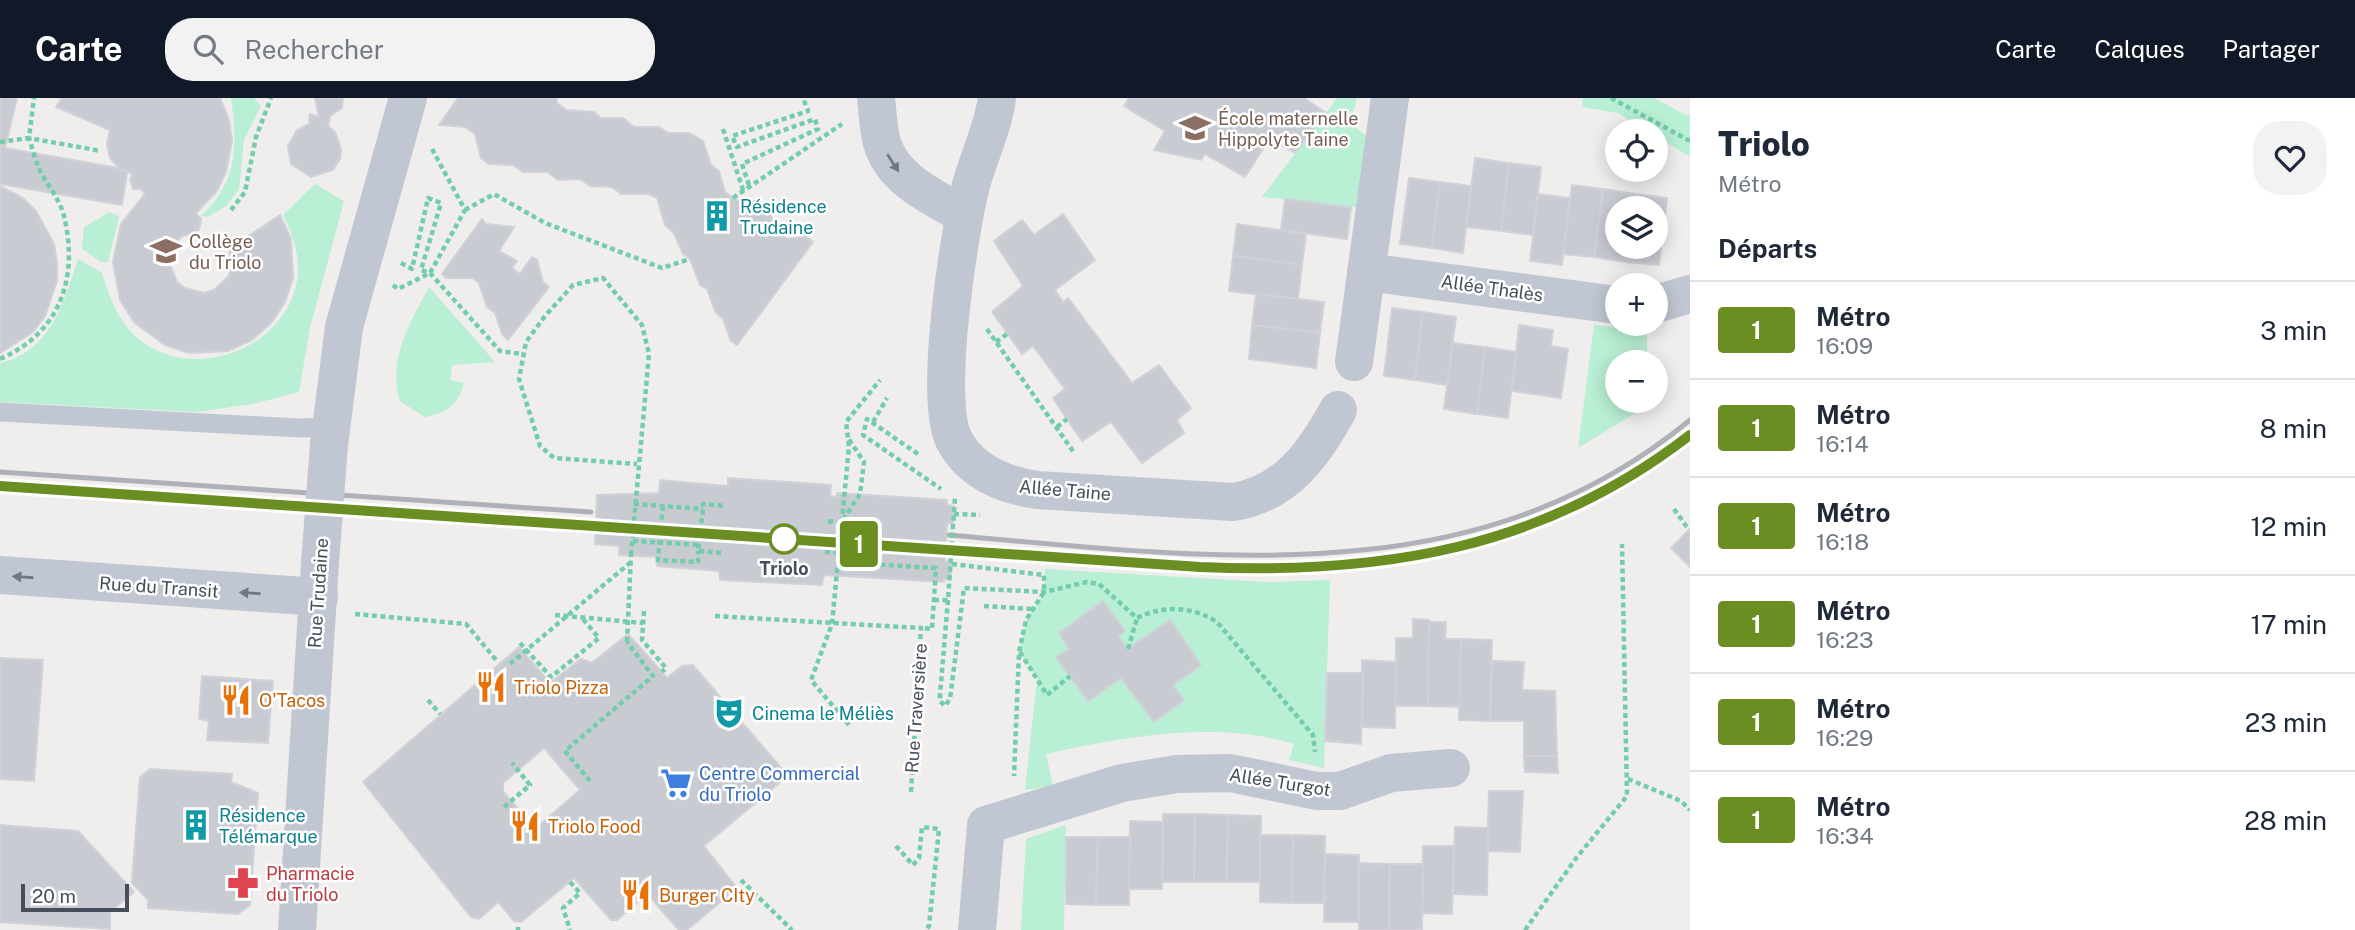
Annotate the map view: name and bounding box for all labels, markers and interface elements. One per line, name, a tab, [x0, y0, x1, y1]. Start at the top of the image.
search box	[165, 18, 655, 81]
text: Carte	[35, 30, 123, 68]
icon: search	[189, 30, 227, 68]
text: Rechercher	[245, 34, 384, 65]
text: Carte	[1995, 35, 2056, 63]
text: Calques	[2094, 35, 2185, 63]
text: Partager	[2223, 35, 2320, 63]
place label: École maternelle Hippolyte Taine	[1218, 107, 1358, 150]
school or university icon: École maternelle Hippolyte Taine	[1178, 111, 1212, 145]
map controls	[1605, 119, 1668, 413]
button: locate	[1605, 119, 1668, 182]
button: heart	[2253, 121, 2327, 195]
text: Triolo	[1718, 125, 1810, 163]
one-way arrow	[886, 154, 900, 172]
text: Métro	[1718, 170, 1781, 197]
place label: Résidence Trudaine	[740, 196, 827, 238]
button: layers	[1605, 196, 1668, 259]
building icon: Résidence Trudaine	[700, 199, 734, 233]
place label: Collège du Triolo	[189, 231, 262, 273]
text: Départs	[1718, 233, 1817, 264]
school or university icon: Collège du Triolo	[149, 234, 183, 268]
street label: Allée Thalès	[1440, 270, 1544, 306]
button: +	[1605, 273, 1668, 336]
text: Métro	[1816, 301, 1891, 332]
text: 3 min	[2260, 315, 2327, 346]
text: 1	[1751, 316, 1762, 344]
text: 16:09	[1816, 332, 1873, 359]
button: −	[1605, 350, 1668, 413]
text: Métro	[1816, 399, 1891, 430]
text: 8 min	[2260, 413, 2327, 444]
text: 1	[1751, 414, 1762, 442]
text: 16:14	[1816, 430, 1869, 457]
street label: Allée Taine	[1018, 476, 1112, 504]
text: Métro	[1816, 497, 1891, 528]
text: 12 min	[2251, 511, 2327, 542]
text: 1	[1751, 512, 1762, 540]
line badge: 1	[836, 521, 882, 567]
marker: Triolo	[769, 524, 799, 554]
text: 16:18	[1816, 528, 1869, 555]
text: 1	[854, 530, 864, 558]
street label: Rue Trudaine	[304, 537, 332, 649]
place label: Triolo	[759, 558, 809, 579]
one-way arrow	[12, 571, 34, 582]
street label: Rue du Transit	[98, 572, 220, 602]
one-way arrow	[239, 587, 261, 598]
text: Métro	[1816, 595, 1891, 626]
text: 17 min	[2250, 609, 2327, 640]
text: 1	[1751, 610, 1762, 638]
text: 16:23	[1816, 626, 1874, 653]
street label: Rue Traversière	[901, 642, 931, 774]
restaurant icon: Triolo Pizza	[474, 670, 508, 704]
place label: Triolo Pizza	[514, 677, 609, 698]
restaurant icon: O'Tacos	[219, 683, 253, 717]
place label: O'Tacos	[259, 690, 325, 711]
text: Métro	[1816, 693, 1891, 724]
theatre icon: Cinema le Méliès	[712, 696, 746, 730]
place label: Cinema le Méliès	[752, 703, 894, 724]
text: 23 min	[2245, 707, 2327, 738]
text: 1	[1751, 708, 1762, 736]
text: 16:29	[1816, 724, 1873, 751]
place label: Centre Commercial du Triolo	[699, 763, 860, 805]
street label: Allée Turgot	[1228, 764, 1332, 800]
supermarket icon: Centre Commercial du Triolo	[659, 766, 693, 800]
text: Métro	[1816, 791, 1891, 822]
place label: Résidence Télémarque	[219, 805, 318, 847]
text: 28 min	[2244, 805, 2327, 836]
text: 1	[1751, 806, 1762, 834]
building icon: Résidence Télémarque	[179, 808, 213, 842]
restaurant icon: Triolo Food	[508, 809, 542, 843]
place label: Triolo Food	[548, 816, 641, 837]
text: 16:34	[1816, 822, 1874, 849]
place label: Pharmacie du Triolo	[266, 863, 355, 905]
pharmacy icon: Pharmacie du Triolo	[226, 866, 260, 900]
restaurant icon: Burger CIty	[619, 878, 653, 912]
scale bar	[21, 881, 130, 913]
text: 20 m	[32, 885, 76, 907]
place label: Burger CIty	[659, 885, 755, 906]

